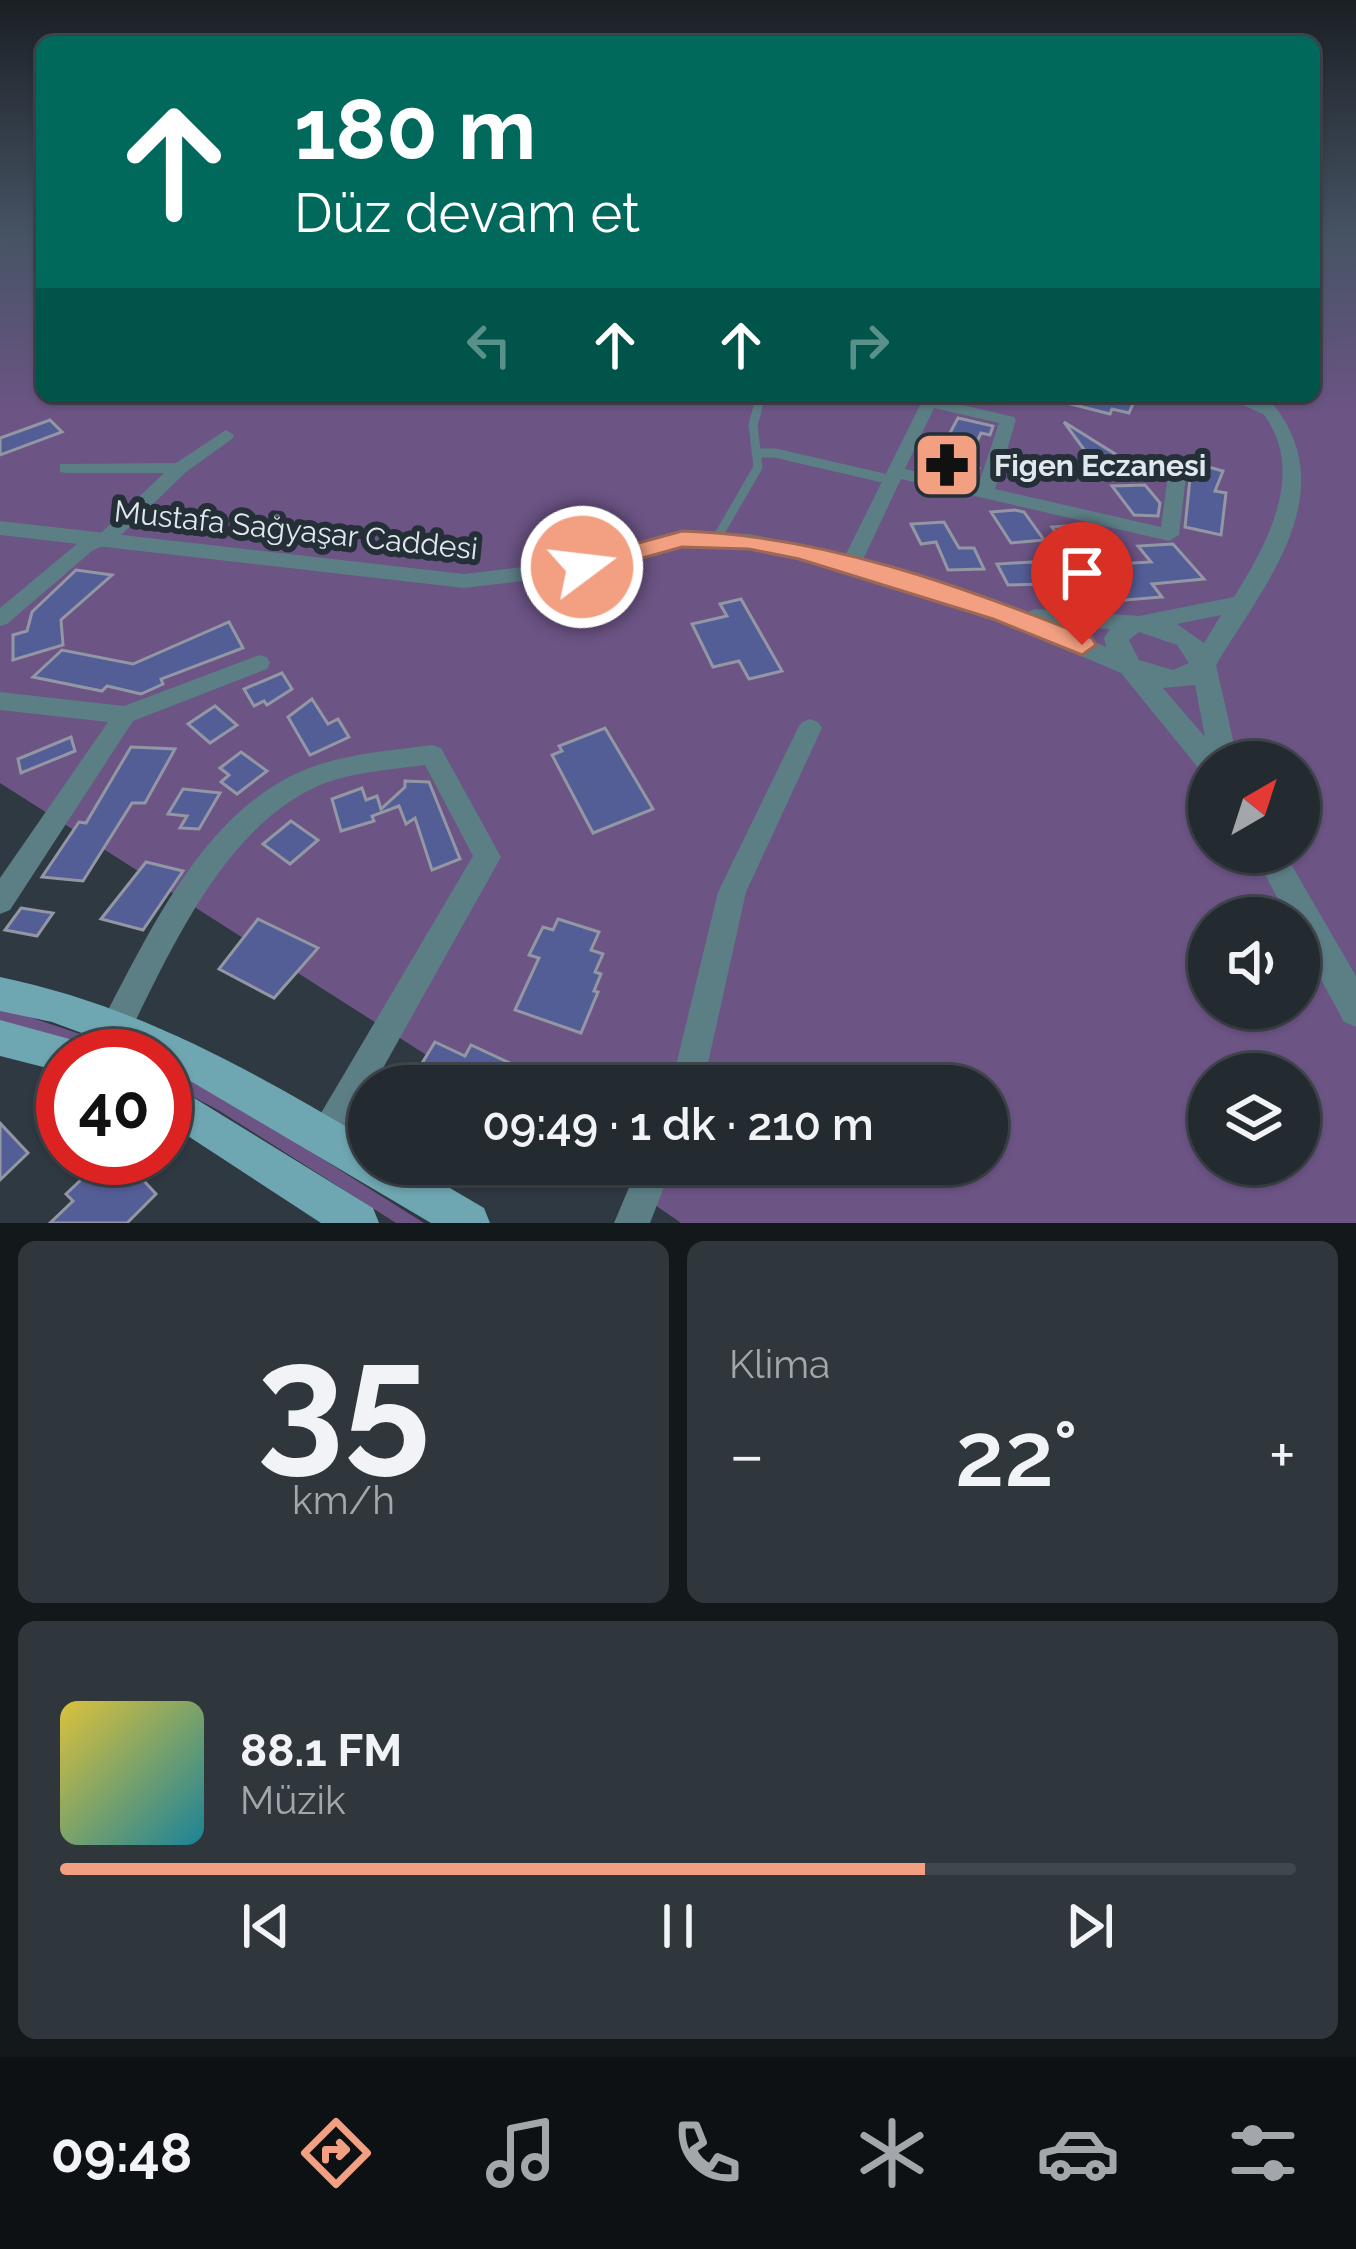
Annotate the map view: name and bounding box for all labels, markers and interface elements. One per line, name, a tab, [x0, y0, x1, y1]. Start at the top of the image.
text: 180 m	[294, 80, 536, 179]
icon: ahead	[96, 84, 252, 240]
text: Düz devam et	[294, 181, 640, 245]
icon: left	[456, 312, 522, 378]
icon: ahead	[582, 312, 648, 378]
icon: ahead	[708, 312, 774, 378]
icon: right	[834, 312, 900, 378]
pharmacy icon: Figen Eczanesi	[912, 430, 982, 500]
place label: Figen Eczanesi	[994, 448, 1206, 483]
street label: Mustafa Sağyaşar Caddesi	[113, 494, 479, 566]
position arrow	[519, 504, 645, 630]
pin	[1031, 522, 1133, 645]
icon: arrive	[1049, 540, 1115, 606]
north arrow	[1188, 741, 1320, 873]
map controls	[1188, 741, 1320, 1185]
button: sound	[1188, 897, 1320, 1029]
speed limit sign: 40	[36, 1029, 192, 1185]
button: layers	[1188, 1053, 1320, 1185]
text: 09:49 · 1 dk · 210 m	[482, 1098, 874, 1151]
text: 35	[257, 1307, 430, 1491]
text: Klima	[729, 1341, 830, 1387]
text: 22°	[955, 1401, 1078, 1507]
text: −	[729, 1416, 765, 1493]
text: +	[1269, 1416, 1296, 1493]
text: km/h	[292, 1477, 395, 1523]
text: 88.1 FM	[240, 1724, 402, 1777]
text: Müzik	[240, 1777, 346, 1823]
icon: previous	[233, 1893, 299, 1959]
icon: pause	[645, 1893, 711, 1959]
icon: next	[1057, 1893, 1123, 1959]
icon: directions	[294, 2111, 378, 2195]
icon: music	[479, 2111, 563, 2195]
icon: phone	[665, 2111, 749, 2195]
icon: climate	[850, 2111, 934, 2195]
icon: car	[1036, 2111, 1120, 2195]
icon: filters	[1221, 2111, 1305, 2195]
text: 09:48	[51, 2121, 192, 2185]

